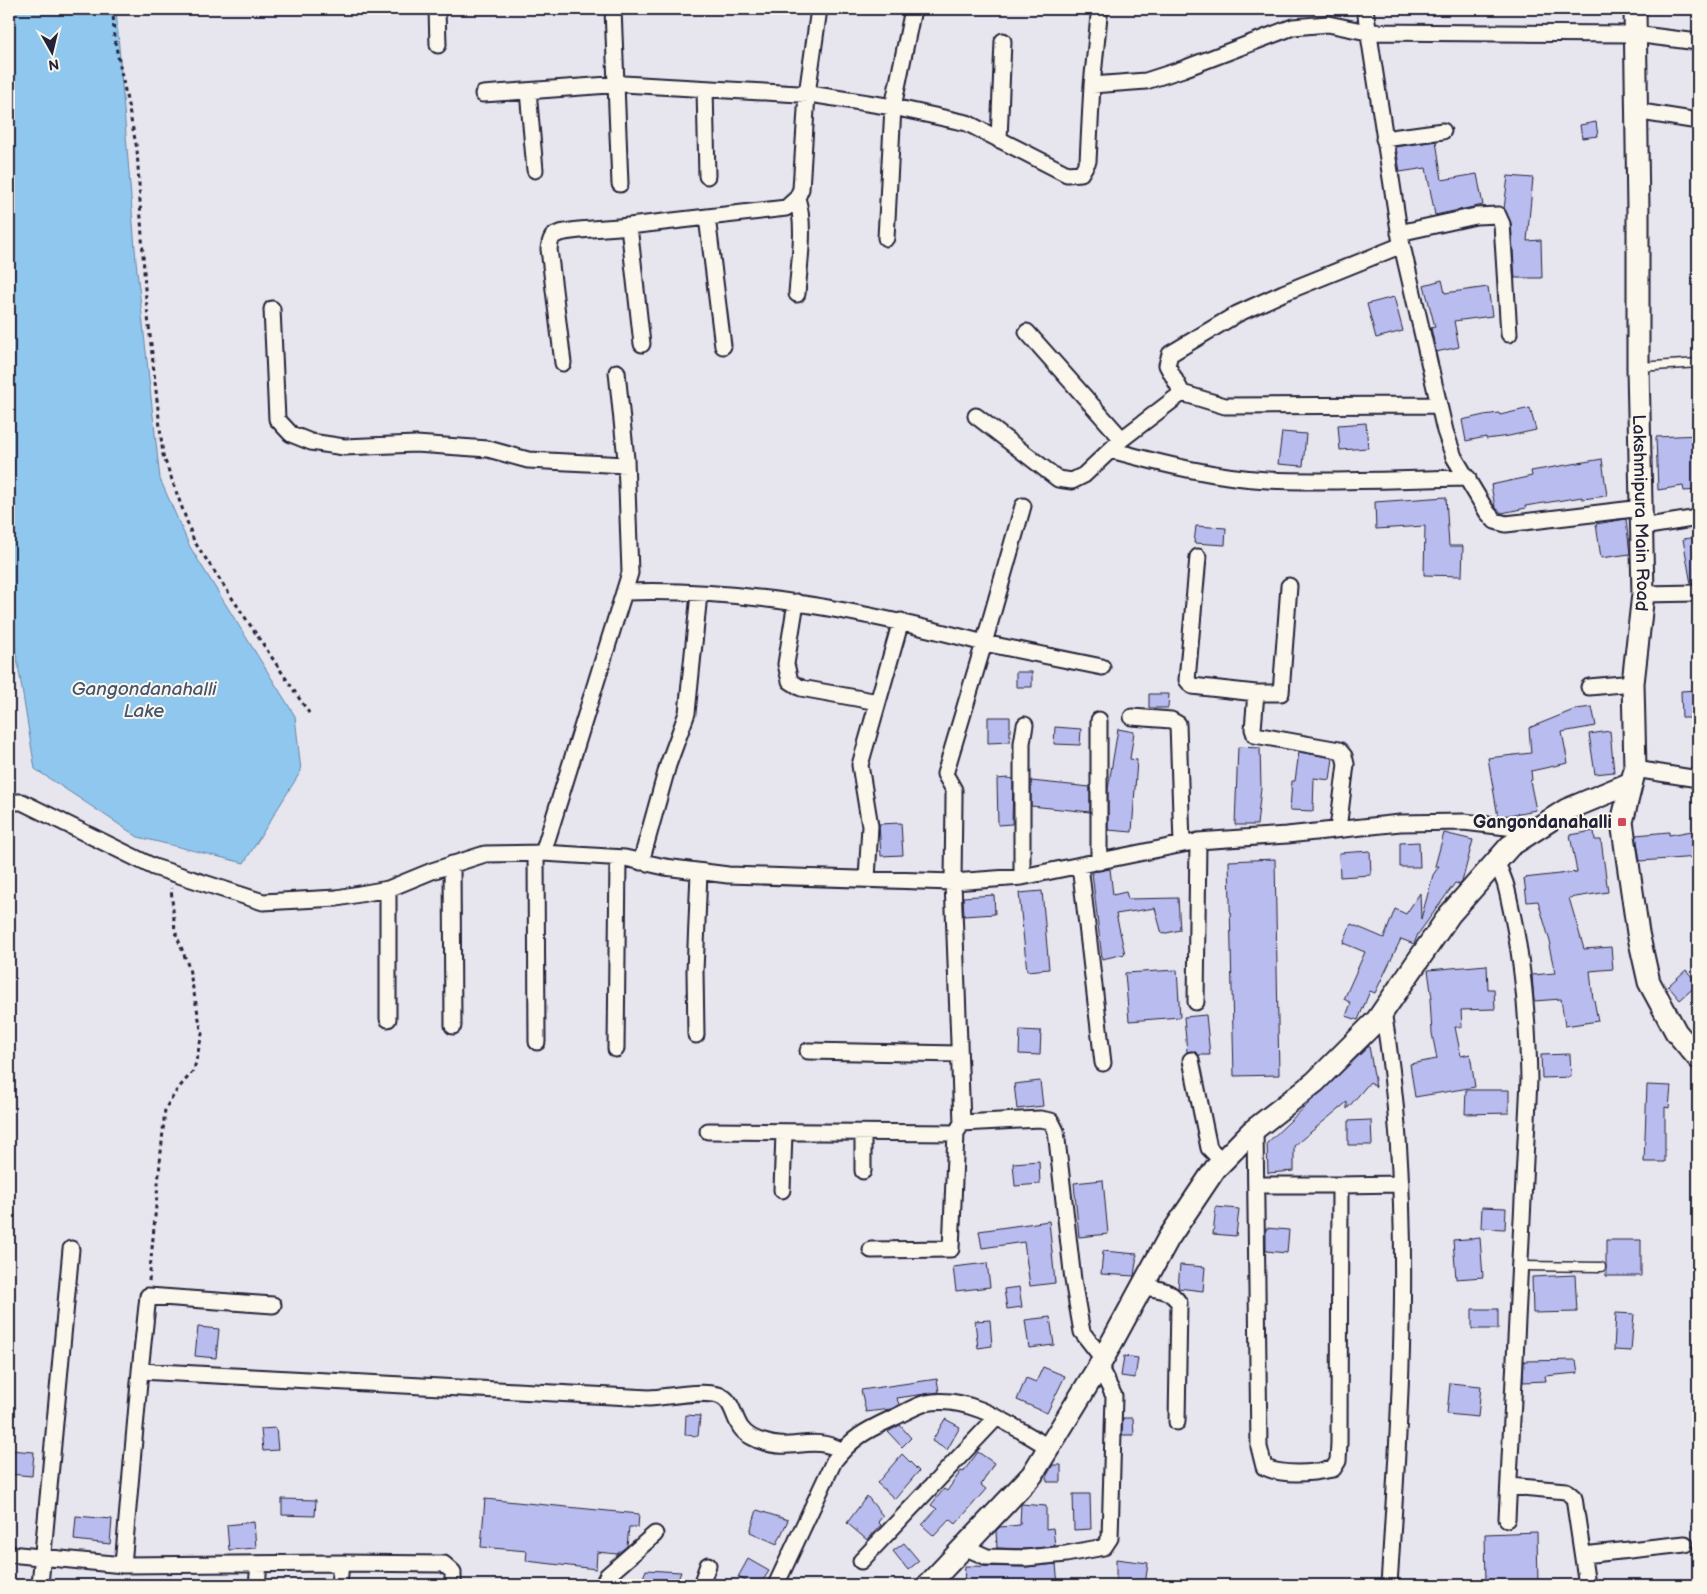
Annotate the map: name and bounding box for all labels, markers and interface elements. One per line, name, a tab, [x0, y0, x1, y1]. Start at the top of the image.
north arrow	[28, 28, 78, 78]
text: N	[47, 55, 60, 74]
street label: Lakshmipura Main Road	[1628, 414, 1653, 612]
water label: Gangondanahalli Lake	[72, 678, 217, 723]
place label: Gangondanahalli	[1473, 812, 1612, 833]
marker: Gangondanahalli	[1616, 816, 1628, 828]

